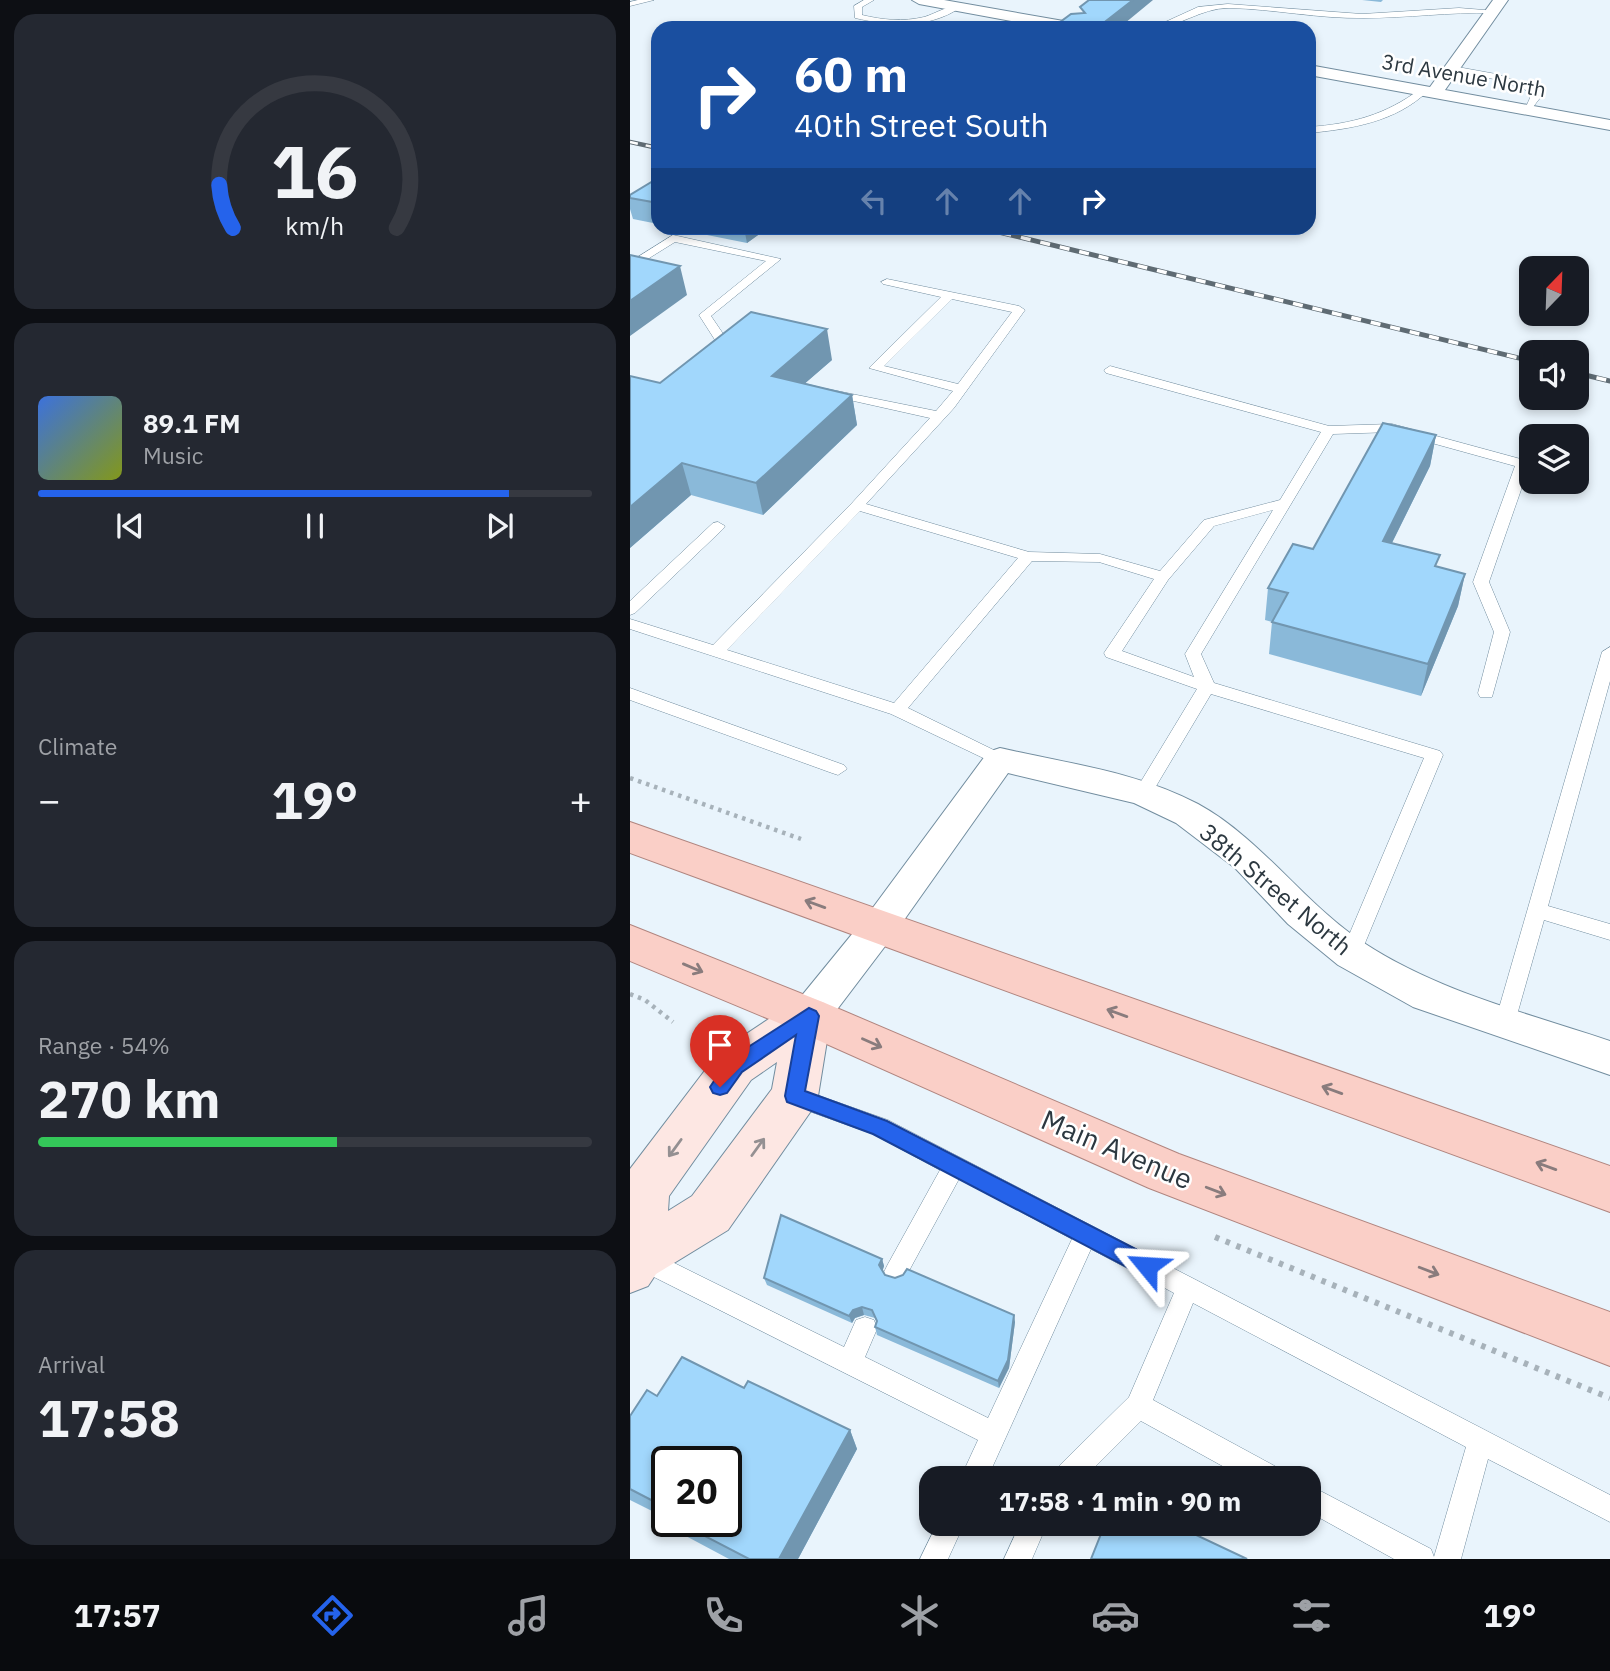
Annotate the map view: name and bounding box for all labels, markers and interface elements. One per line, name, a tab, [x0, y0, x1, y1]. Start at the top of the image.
text: 60 m	[794, 42, 908, 105]
street label: 3rd Avenue North	[1380, 47, 1548, 103]
icon: right	[679, 49, 770, 140]
text: 40th Street South	[794, 104, 1049, 146]
text: 16	[271, 123, 359, 218]
icon: left	[855, 182, 893, 220]
icon: ahead	[928, 182, 966, 220]
icon: ahead	[1001, 182, 1039, 220]
icon: right	[1074, 182, 1112, 220]
text: km/h	[286, 208, 344, 241]
north arrow	[1519, 256, 1589, 326]
map controls	[1519, 256, 1589, 494]
button: sound	[1519, 340, 1589, 410]
text: 89.1 FM	[143, 406, 241, 440]
button: layers	[1519, 424, 1589, 494]
text: Music	[143, 440, 203, 470]
icon: previous	[111, 507, 149, 545]
icon: pause	[296, 507, 334, 545]
icon: next	[481, 507, 519, 545]
text: Climate	[38, 731, 117, 761]
text: 19°	[272, 766, 358, 833]
text: −	[38, 775, 61, 824]
text: +	[569, 775, 592, 824]
street label: 38th Street North	[1193, 816, 1359, 962]
one-way arrow	[805, 897, 827, 909]
one-way arrow	[682, 963, 703, 976]
one-way arrow	[1107, 1006, 1129, 1018]
pin	[690, 1015, 750, 1087]
icon: arrive	[701, 1026, 739, 1064]
text: Range · 54%	[38, 1030, 170, 1060]
one-way arrow	[861, 1037, 882, 1050]
text: 270 km	[38, 1065, 220, 1132]
one-way arrow	[1321, 1083, 1343, 1095]
street label: Main Avenue	[1036, 1101, 1198, 1197]
one-way arrow	[668, 1138, 682, 1157]
one-way arrow	[751, 1138, 765, 1157]
one-way arrow	[1535, 1159, 1557, 1172]
one-way arrow	[1205, 1185, 1226, 1198]
position arrow	[1110, 1229, 1184, 1303]
one-way arrow	[1417, 1266, 1439, 1278]
text: Arrival	[38, 1349, 105, 1379]
text: 17:58	[38, 1384, 180, 1451]
speed limit sign: 20	[651, 1446, 742, 1537]
text: 17:58 · 1 min · 90 m	[999, 1484, 1241, 1518]
icon: directions	[308, 1591, 357, 1640]
icon: music	[504, 1591, 553, 1640]
icon: phone	[699, 1591, 748, 1640]
icon: climate	[895, 1591, 944, 1640]
icon: car	[1091, 1591, 1140, 1640]
icon: filters	[1287, 1591, 1336, 1640]
text: 17:57	[73, 1594, 161, 1636]
text: 19°	[1483, 1594, 1537, 1636]

